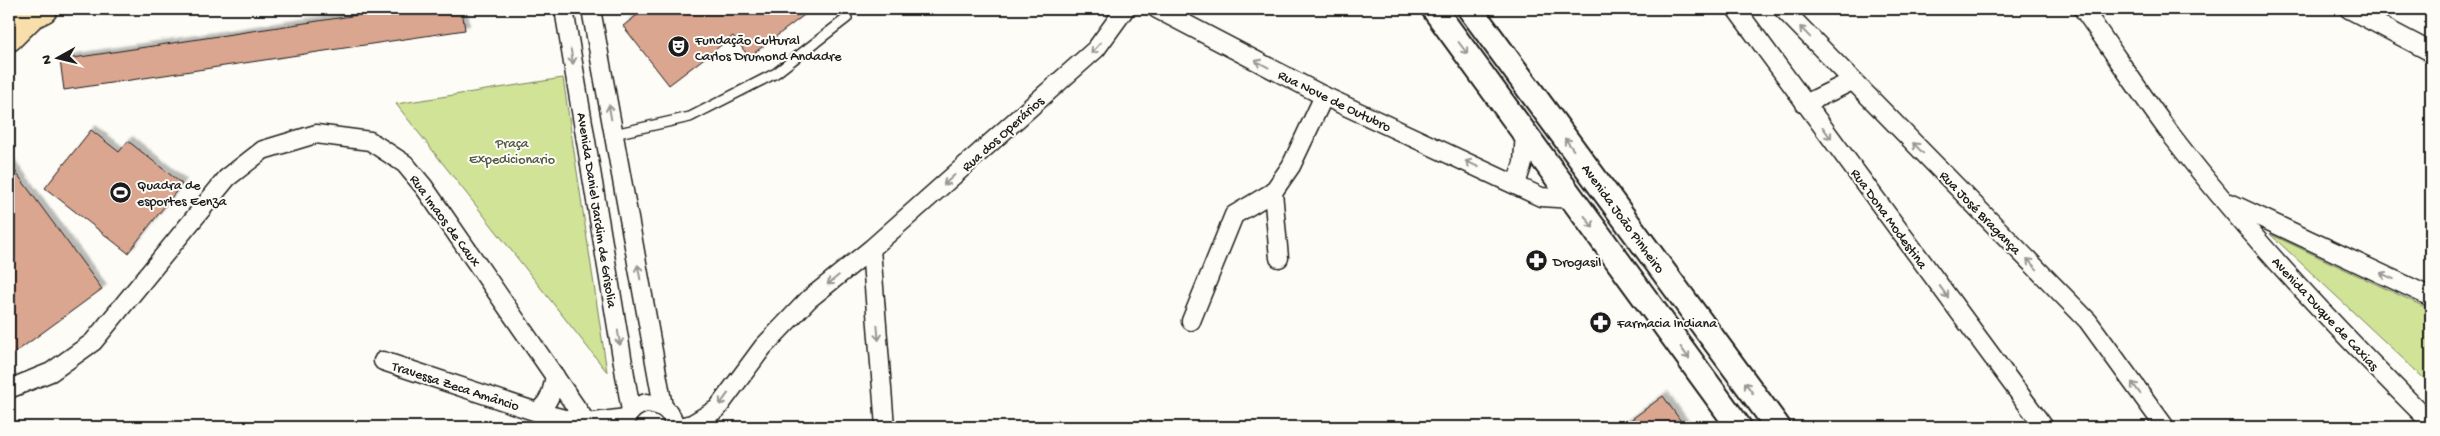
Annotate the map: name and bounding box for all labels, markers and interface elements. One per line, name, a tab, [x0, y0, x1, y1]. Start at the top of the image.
one-way arrow	[1799, 25, 1811, 38]
north arrow	[32, 32, 82, 82]
place label: Fundação Cultural Carlos Drumond Andadre	[694, 33, 842, 66]
theatre icon: Fundação Cultural Carlos Drumond Andadre	[667, 35, 691, 59]
one-way arrow	[1090, 41, 1102, 54]
one-way arrow	[1458, 41, 1468, 55]
one-way arrow	[568, 48, 578, 64]
text: N	[39, 54, 57, 65]
one-way arrow	[1255, 59, 1270, 68]
street label: Rua Nove de Outubro	[1275, 67, 1393, 137]
street label: Rua dos Operários	[959, 93, 1049, 176]
one-way arrow	[604, 105, 614, 121]
street label: Avenida Daniel Jardim de Grisolia	[572, 112, 620, 310]
one-way arrow	[1822, 126, 1832, 140]
park label: Praça Expedicionario	[469, 136, 555, 169]
one-way arrow	[1564, 138, 1575, 151]
one-way arrow	[1912, 142, 1924, 154]
one-way arrow	[1465, 159, 1480, 169]
street label: Avenida João Pinheiro	[1577, 161, 1667, 277]
street label: Rua Dona Modestina	[1846, 166, 1931, 274]
street label: Rua José Bragança	[1935, 168, 2024, 260]
street label: Rua Imaos de Caux	[405, 172, 484, 271]
one-way arrow	[943, 174, 956, 186]
place label: Quadra de esportes Eenza	[137, 178, 228, 211]
sports icon: Quadra de esportes Eenza	[109, 180, 133, 204]
one-way arrow	[1584, 215, 1594, 229]
pharmacy icon: Drogasil	[1525, 249, 1549, 273]
street label: Avenida Duque de Caxias	[2267, 254, 2382, 376]
place label: Drogasil	[1552, 255, 1601, 272]
one-way arrow	[2026, 258, 2038, 270]
one-way arrow	[633, 265, 643, 281]
one-way arrow	[2380, 271, 2395, 280]
one-way arrow	[827, 274, 840, 285]
one-way arrow	[1939, 285, 1949, 299]
pharmacy icon: Farmacia Indiana	[1589, 310, 1613, 334]
place label: Farmacia Indiana	[1616, 316, 1718, 333]
one-way arrow	[873, 325, 883, 341]
one-way arrow	[614, 330, 624, 346]
one-way arrow	[1680, 346, 1690, 360]
street label: Travessa Zeca Amâncio	[389, 358, 521, 416]
one-way arrow	[1744, 381, 1754, 395]
one-way arrow	[2131, 382, 2142, 395]
one-way arrow	[719, 392, 729, 406]

